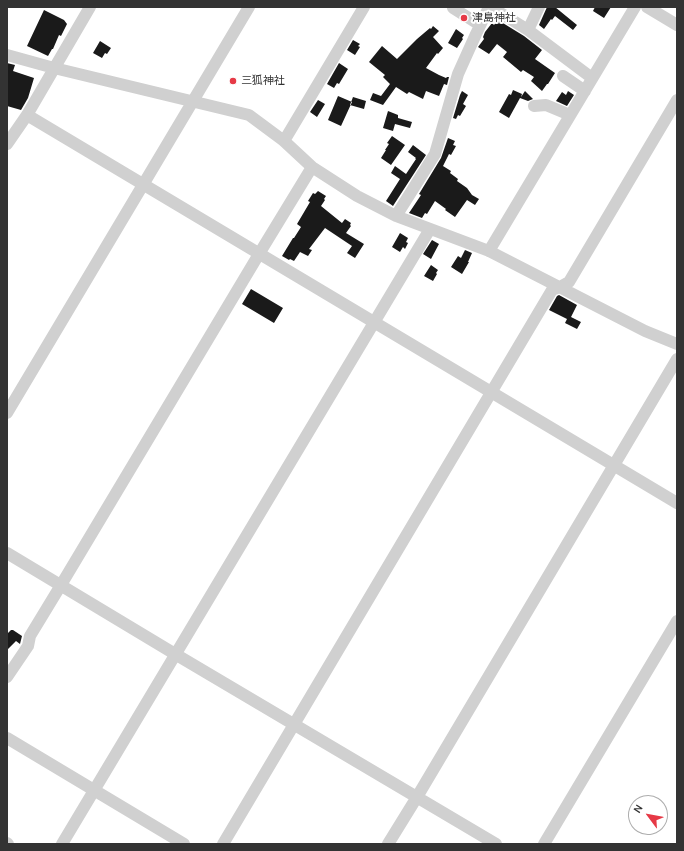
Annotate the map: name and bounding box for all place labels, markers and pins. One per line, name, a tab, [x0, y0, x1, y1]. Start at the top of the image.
place label: 津島神社	[472, 11, 516, 25]
marker: 津島神社	[459, 13, 469, 23]
place label: 三狐神社	[241, 74, 285, 88]
marker: 三狐神社	[228, 76, 238, 86]

